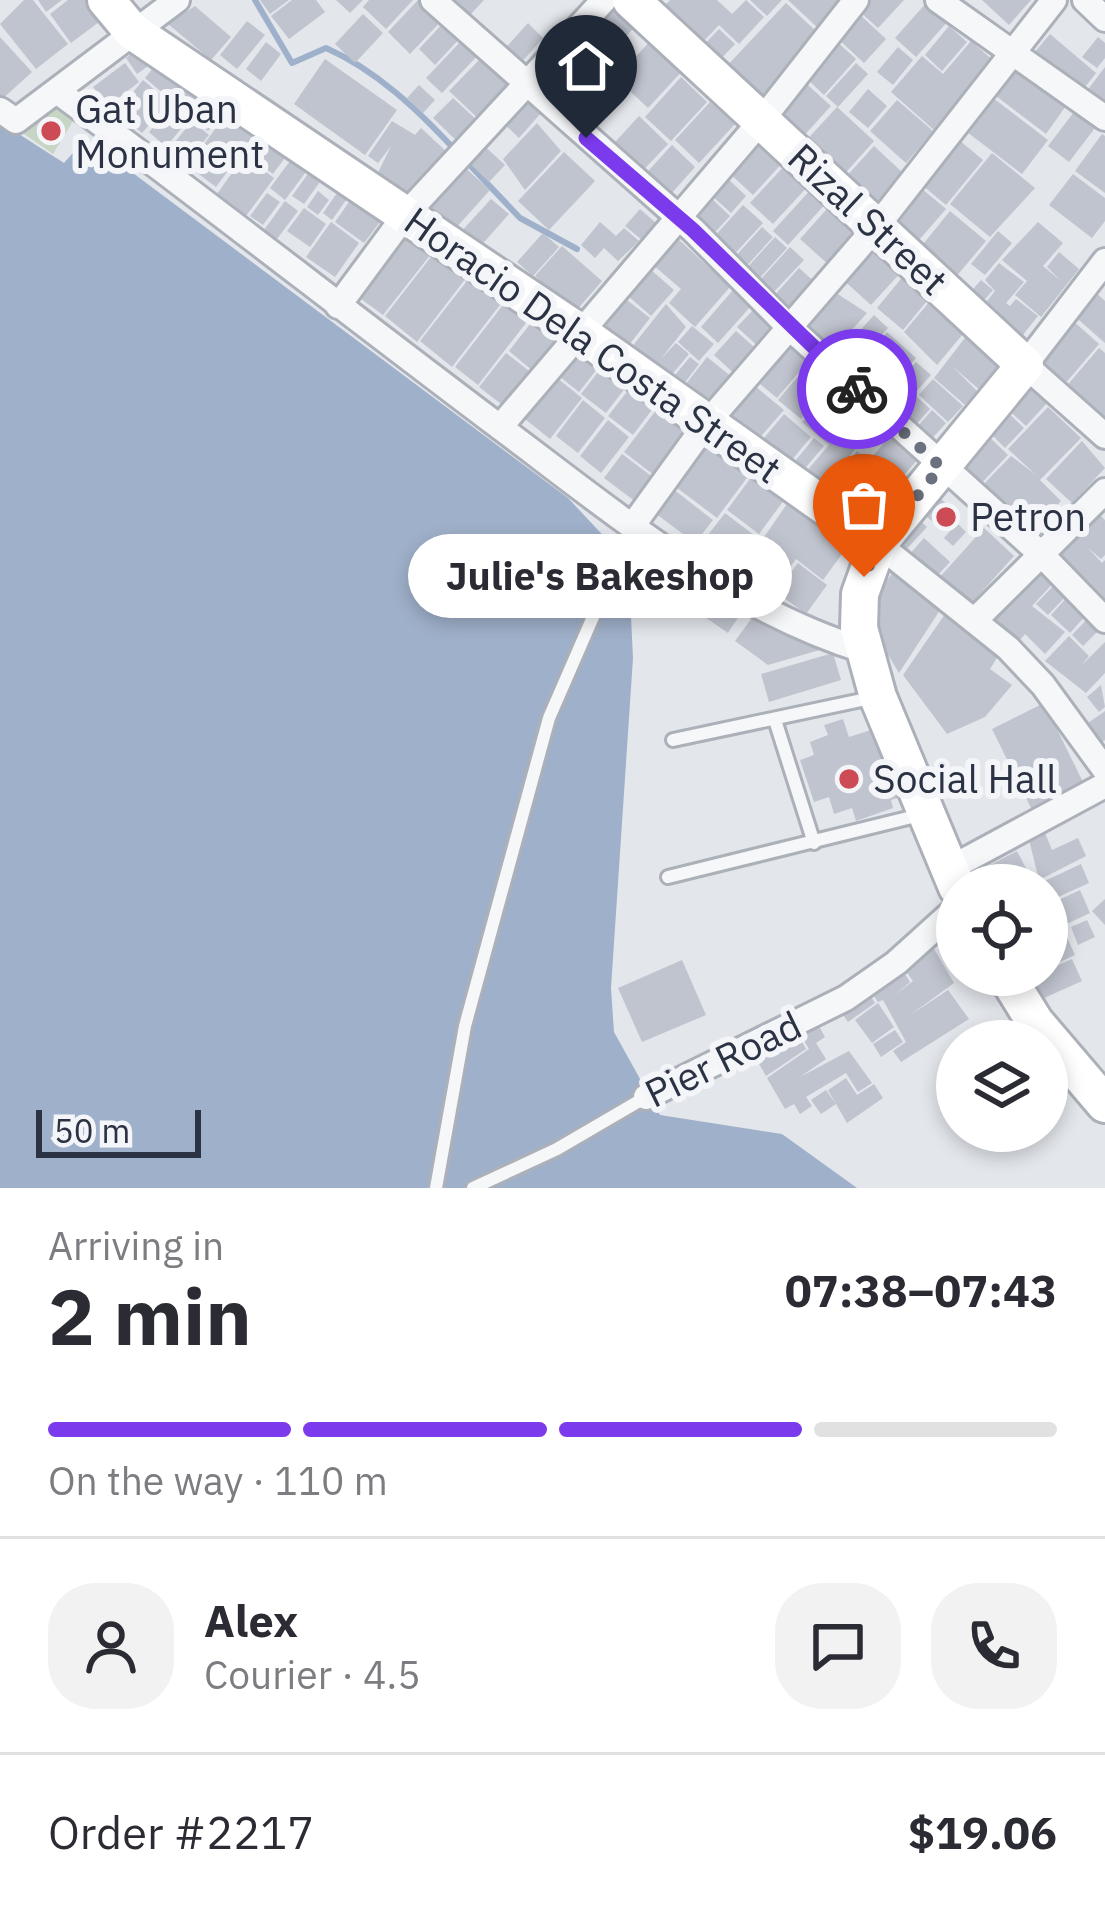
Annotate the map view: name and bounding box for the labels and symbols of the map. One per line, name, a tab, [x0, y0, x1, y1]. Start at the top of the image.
pin	[535, 15, 637, 138]
place label: Gat Uban Monument	[75, 83, 264, 179]
marker: Gat Uban Monument	[38, 118, 64, 144]
street label: Rizal Street	[778, 132, 959, 306]
street label: Horacio Dela Costa Street	[395, 195, 792, 494]
courier	[797, 329, 917, 449]
pin	[813, 454, 915, 577]
place label: Petron	[970, 491, 1086, 542]
marker: Petron	[933, 504, 959, 530]
callout: Julie's Bakeshop	[408, 535, 792, 619]
place label: Social Hall	[873, 753, 1057, 804]
marker: Social Hall	[836, 766, 862, 792]
street label: Pier Road	[636, 999, 809, 1118]
scale bar	[36, 1104, 201, 1157]

